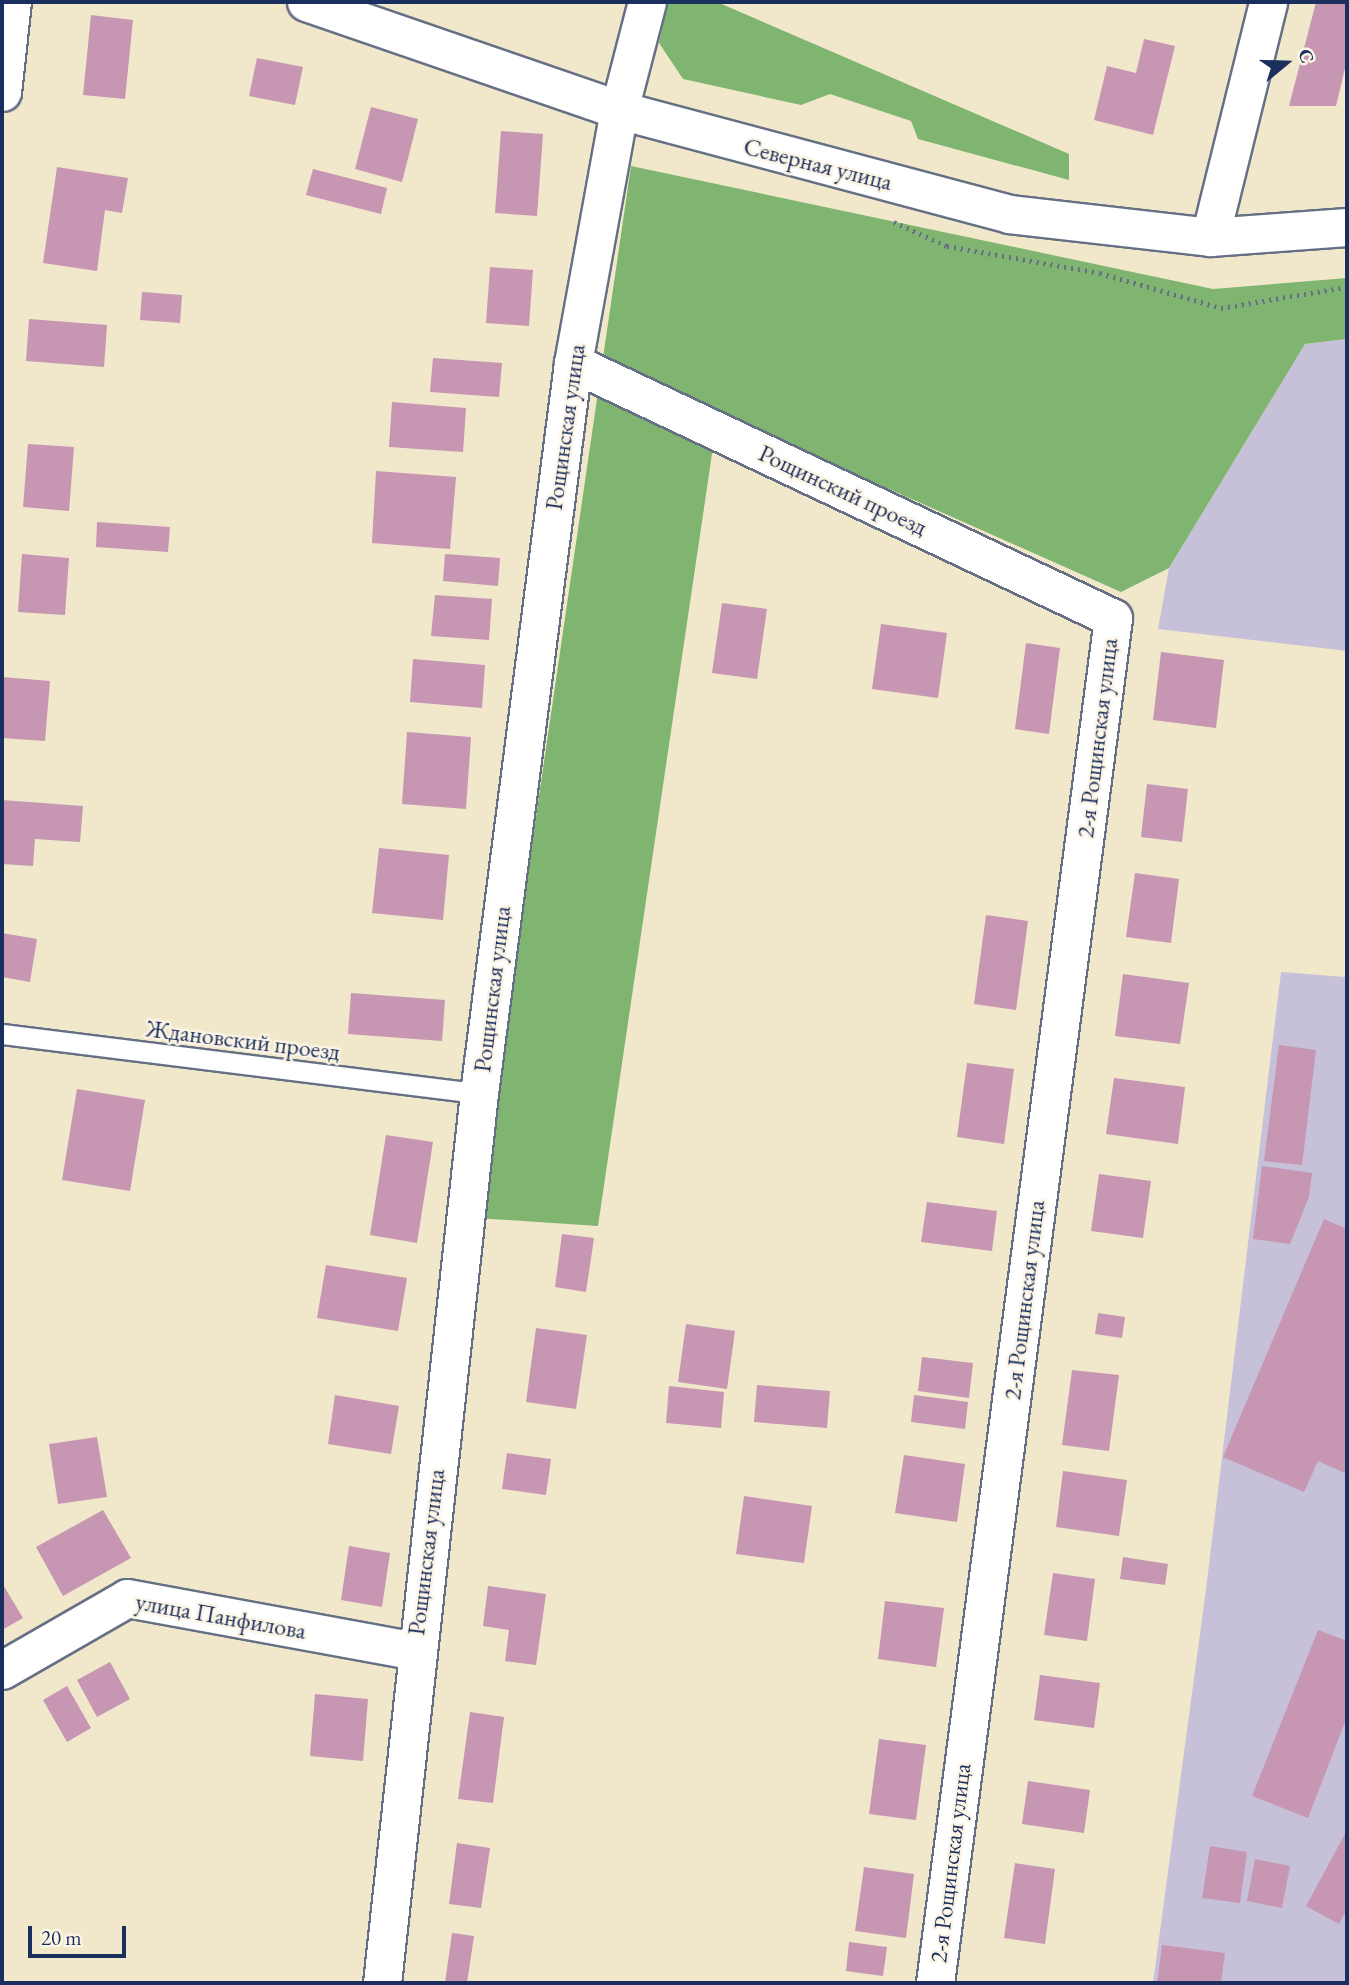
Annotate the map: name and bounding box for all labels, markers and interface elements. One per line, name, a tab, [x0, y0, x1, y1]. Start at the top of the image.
north arrow	[1251, 28, 1321, 98]
text: С	[1292, 46, 1320, 66]
street label: Северная улица	[741, 132, 895, 196]
street label: Рощинская улица	[539, 342, 591, 512]
street label: Рощинский проезд	[754, 438, 932, 542]
street label: 2-я Рощинская улица	[1070, 636, 1124, 840]
street label: Рощинская улица	[468, 904, 516, 1074]
street label: Ждановский проезд	[144, 1014, 342, 1066]
street label: 2-я Рощинская улица	[997, 1198, 1051, 1402]
street label: Рощинская улица	[402, 1467, 450, 1637]
street label: улица Панфилова	[133, 1587, 309, 1645]
street label: 2-я Рощинская улица	[923, 1761, 977, 1965]
scale bar	[32, 1912, 130, 1956]
text: 20 m	[41, 1924, 82, 1951]

